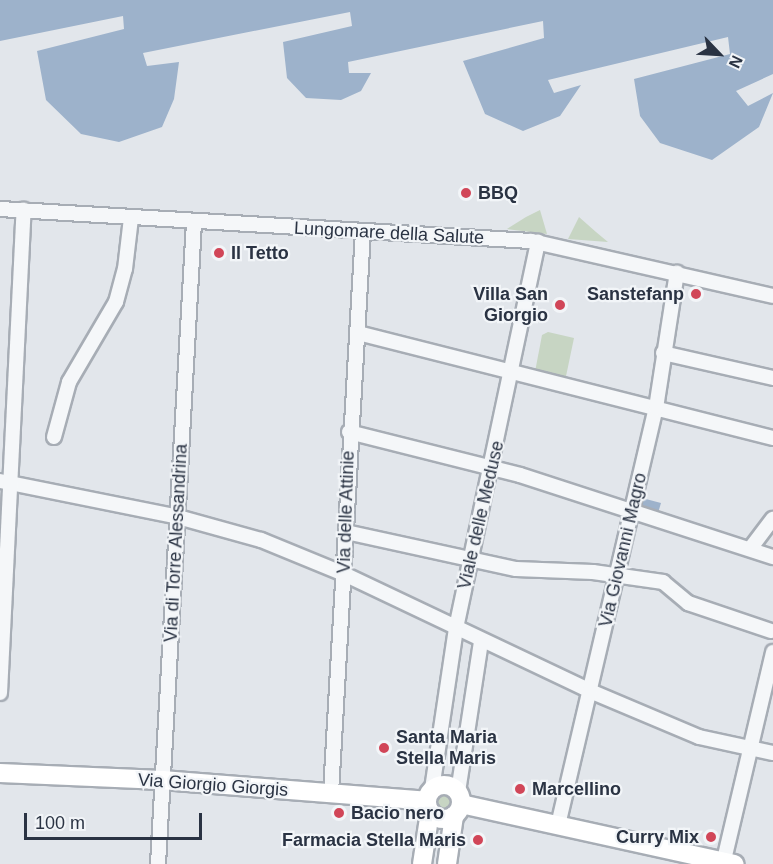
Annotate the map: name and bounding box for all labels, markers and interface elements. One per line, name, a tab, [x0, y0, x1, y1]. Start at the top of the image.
north arrow	[689, 24, 749, 84]
text: N	[726, 53, 746, 71]
place label: BBQ	[478, 182, 518, 204]
marker: BBQ	[459, 186, 473, 200]
street label: Lungomare della Salute	[293, 217, 485, 249]
place label: Il Tetto	[231, 242, 289, 264]
marker: Il Tetto	[212, 246, 226, 260]
place label: Sanstefanp	[587, 283, 684, 305]
place label: Villa San Giorgio	[473, 284, 548, 326]
marker: Sanstefanp	[689, 287, 703, 301]
marker: Villa San Giorgio	[553, 298, 567, 312]
street label: Viale delle Meduse	[453, 439, 509, 591]
street label: Via di Torre Alessandrina	[160, 443, 192, 643]
street label: Via delle Attinie	[333, 450, 359, 574]
street label: Via Giovanni Magro	[595, 471, 651, 629]
place label: Santa Maria Stella Maris	[396, 727, 497, 770]
marker: Santa Maria Stella Maris	[377, 741, 391, 755]
street label: Via Giorgio Giorgis	[137, 769, 289, 801]
place label: Marcellino	[532, 778, 621, 800]
marker: Marcellino	[513, 782, 527, 796]
scale bar	[27, 801, 206, 839]
place label: Bacio nero	[351, 802, 444, 824]
marker: Bacio nero	[332, 806, 346, 820]
text: 100 m	[35, 813, 85, 833]
place label: Curry Mix	[616, 826, 699, 848]
place label: Farmacia Stella Maris	[282, 829, 466, 851]
marker: Curry Mix	[704, 830, 718, 844]
marker: Farmacia Stella Maris	[471, 833, 485, 847]

